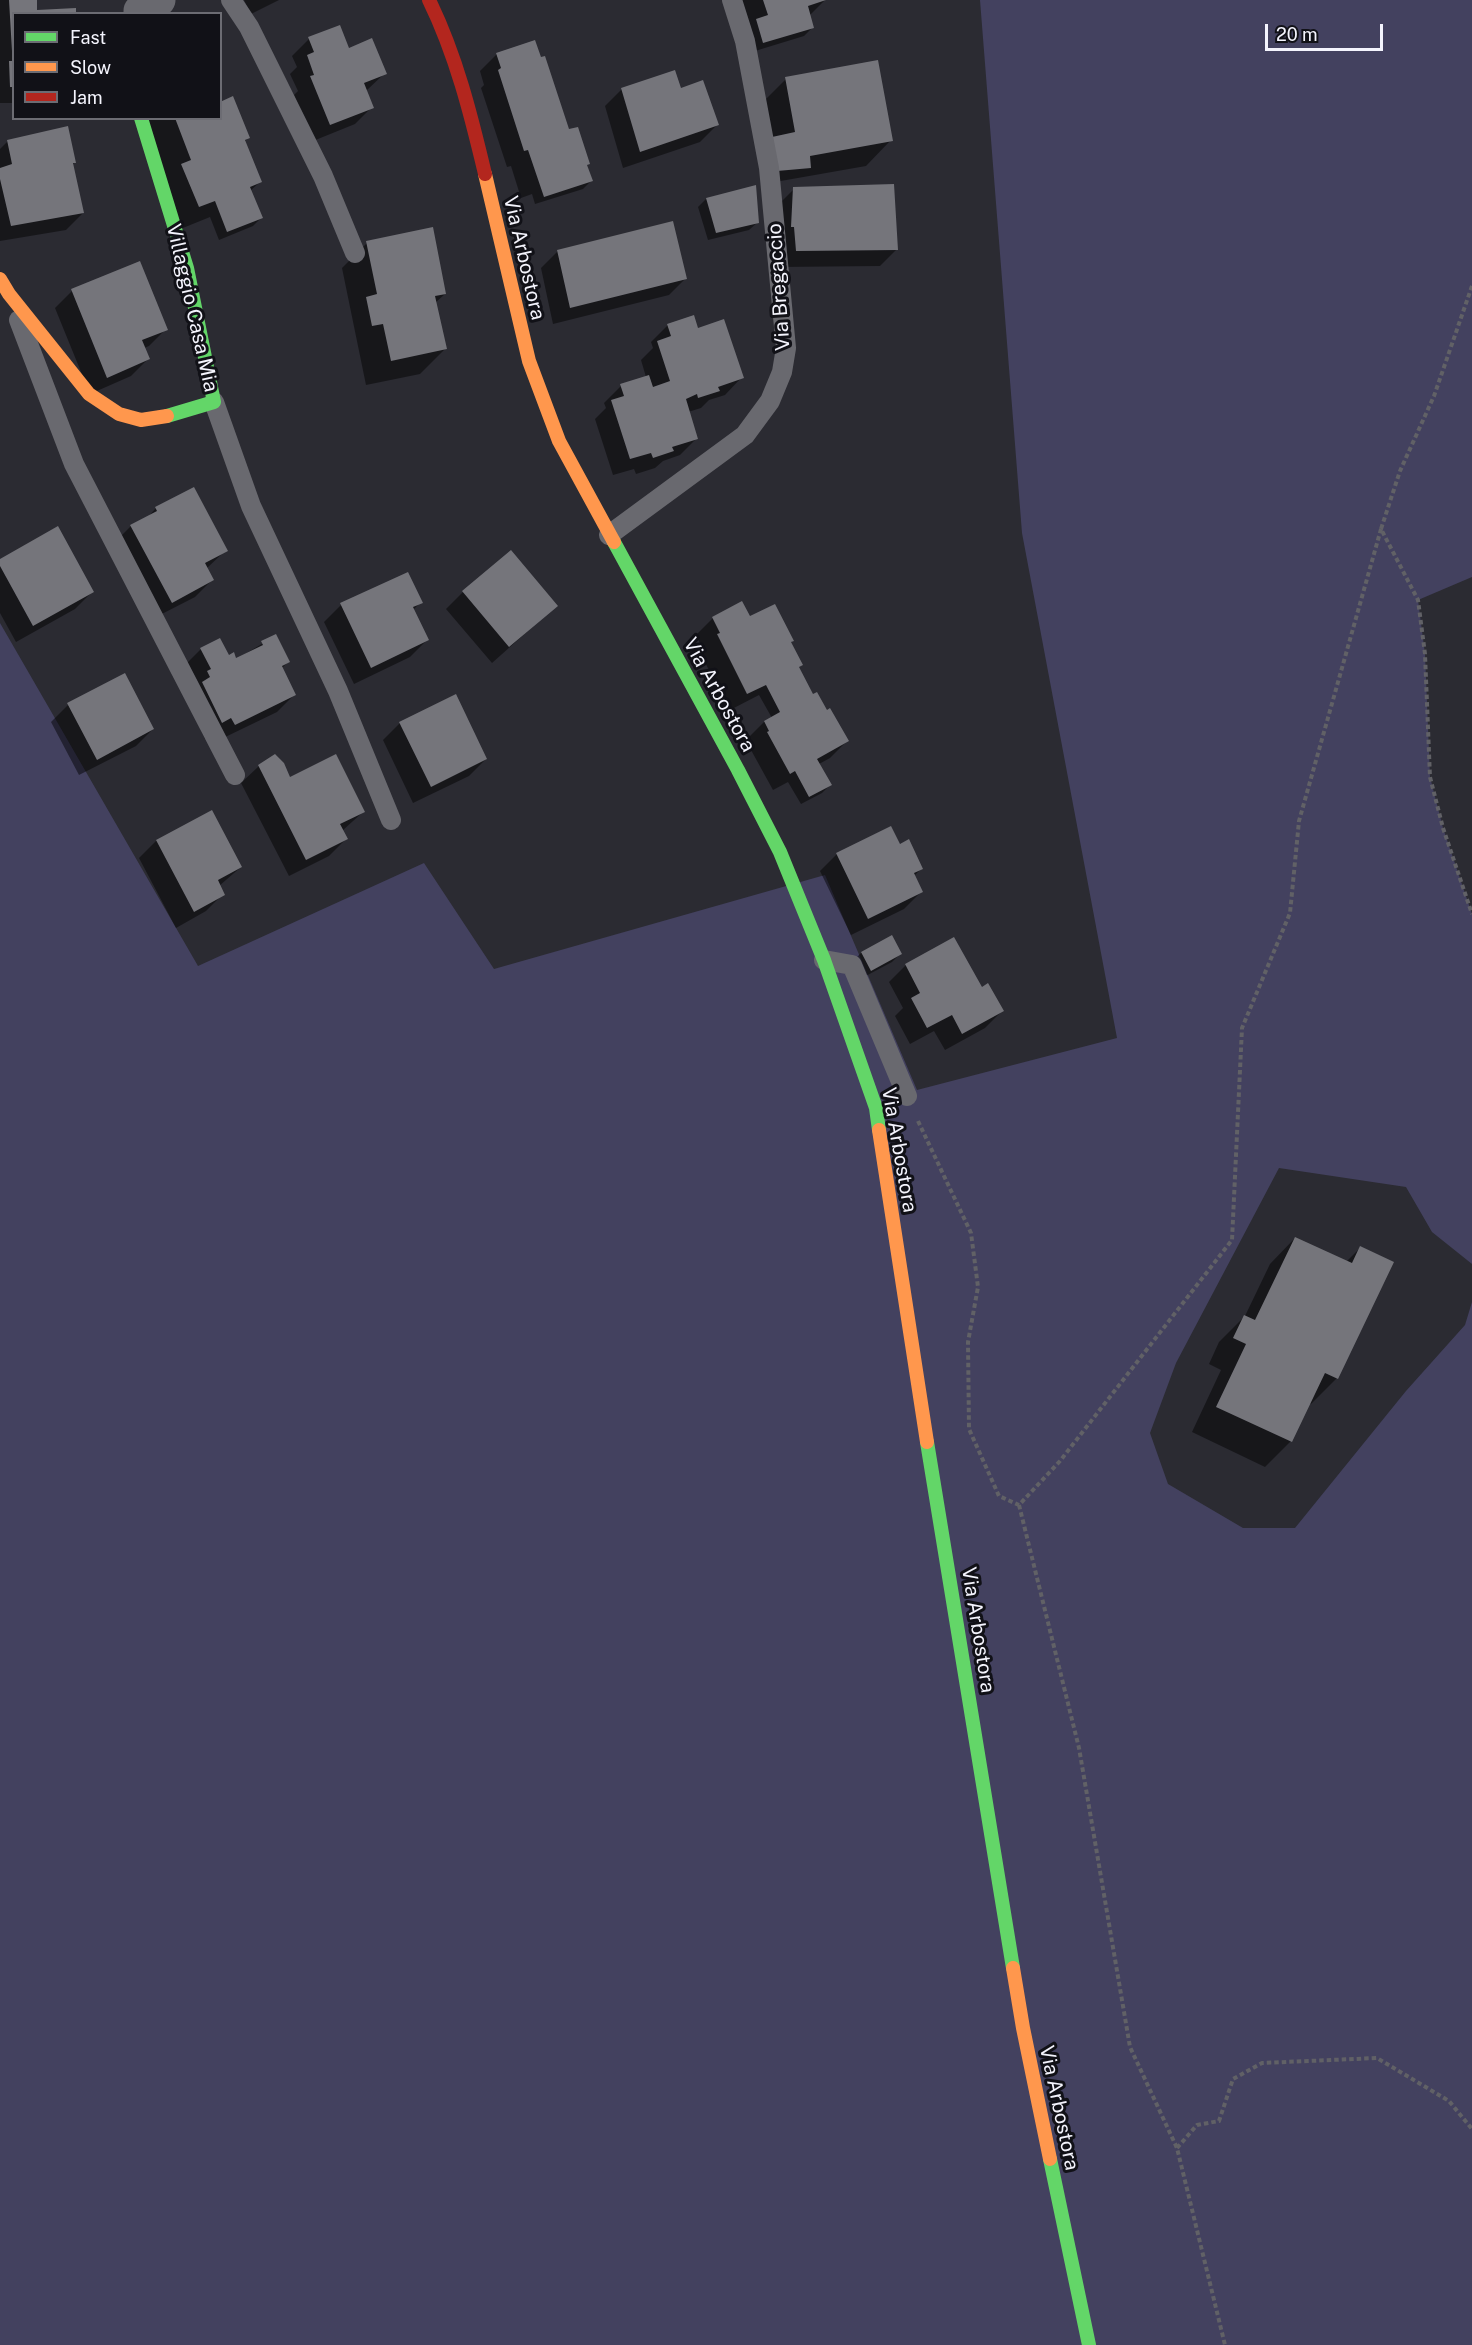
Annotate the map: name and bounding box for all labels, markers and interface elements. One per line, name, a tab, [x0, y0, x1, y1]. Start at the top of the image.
legend	[12, 12, 222, 120]
scale bar	[1268, 12, 1386, 50]
text: 20 m	[1276, 24, 1318, 45]
text: Fast	[70, 27, 106, 48]
text: Slow	[70, 57, 111, 78]
text: Jam	[70, 87, 103, 108]
street label: Via Arbostora	[498, 194, 550, 322]
street label: Villaggio Casa Mia	[161, 222, 223, 394]
street label: Via Bregaccio	[763, 222, 795, 352]
street label: Via Arbostora	[678, 634, 760, 756]
street label: Via Arbostora	[876, 1086, 922, 1214]
street label: Via Arbostora	[956, 1566, 1000, 1694]
street label: Via Arbostora	[1034, 2044, 1084, 2172]

